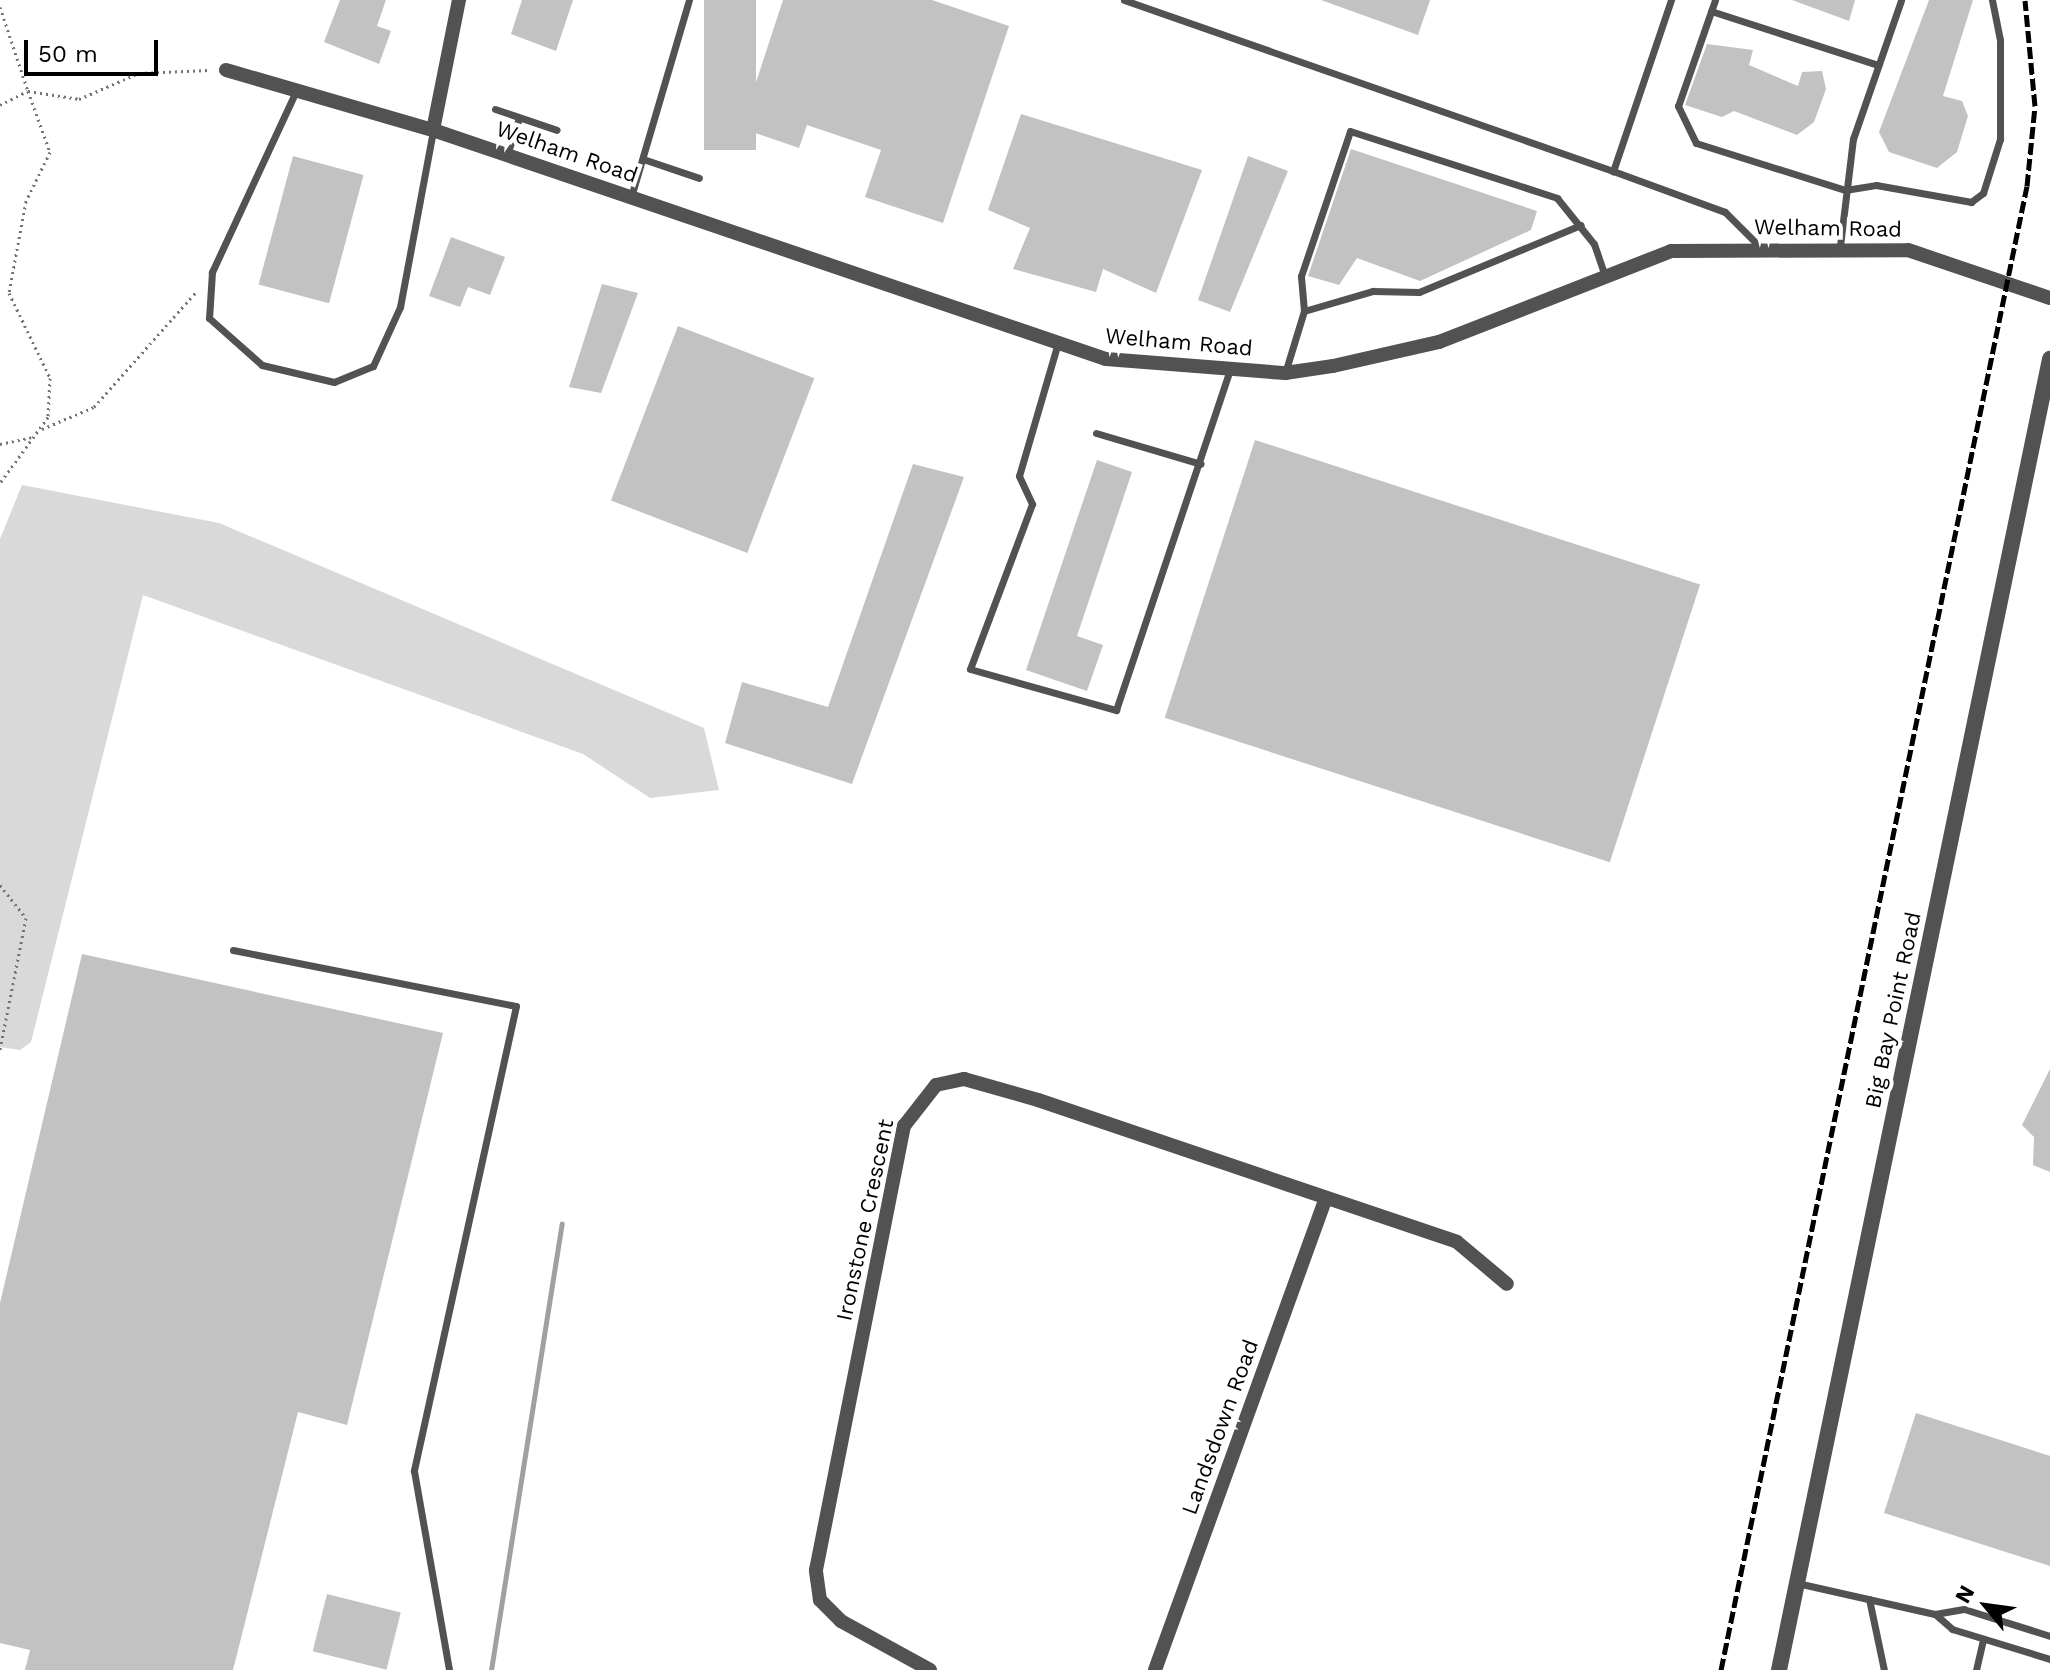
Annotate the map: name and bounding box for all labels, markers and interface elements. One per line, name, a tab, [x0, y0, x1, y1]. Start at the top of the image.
scale bar	[28, 24, 162, 74]
text: 50 m	[38, 40, 98, 68]
street label: Welham Road	[493, 115, 641, 189]
street label: Welham Road	[1754, 214, 1902, 242]
street label: Welham Road	[1104, 322, 1254, 362]
street label: Big Bay Point Road	[1859, 909, 1927, 1111]
street label: Ironstone Crescent	[831, 1117, 899, 1323]
street label: Landsdown Road	[1176, 1336, 1264, 1518]
north arrow	[1946, 1566, 2026, 1646]
text: N	[1950, 1581, 1979, 1607]

